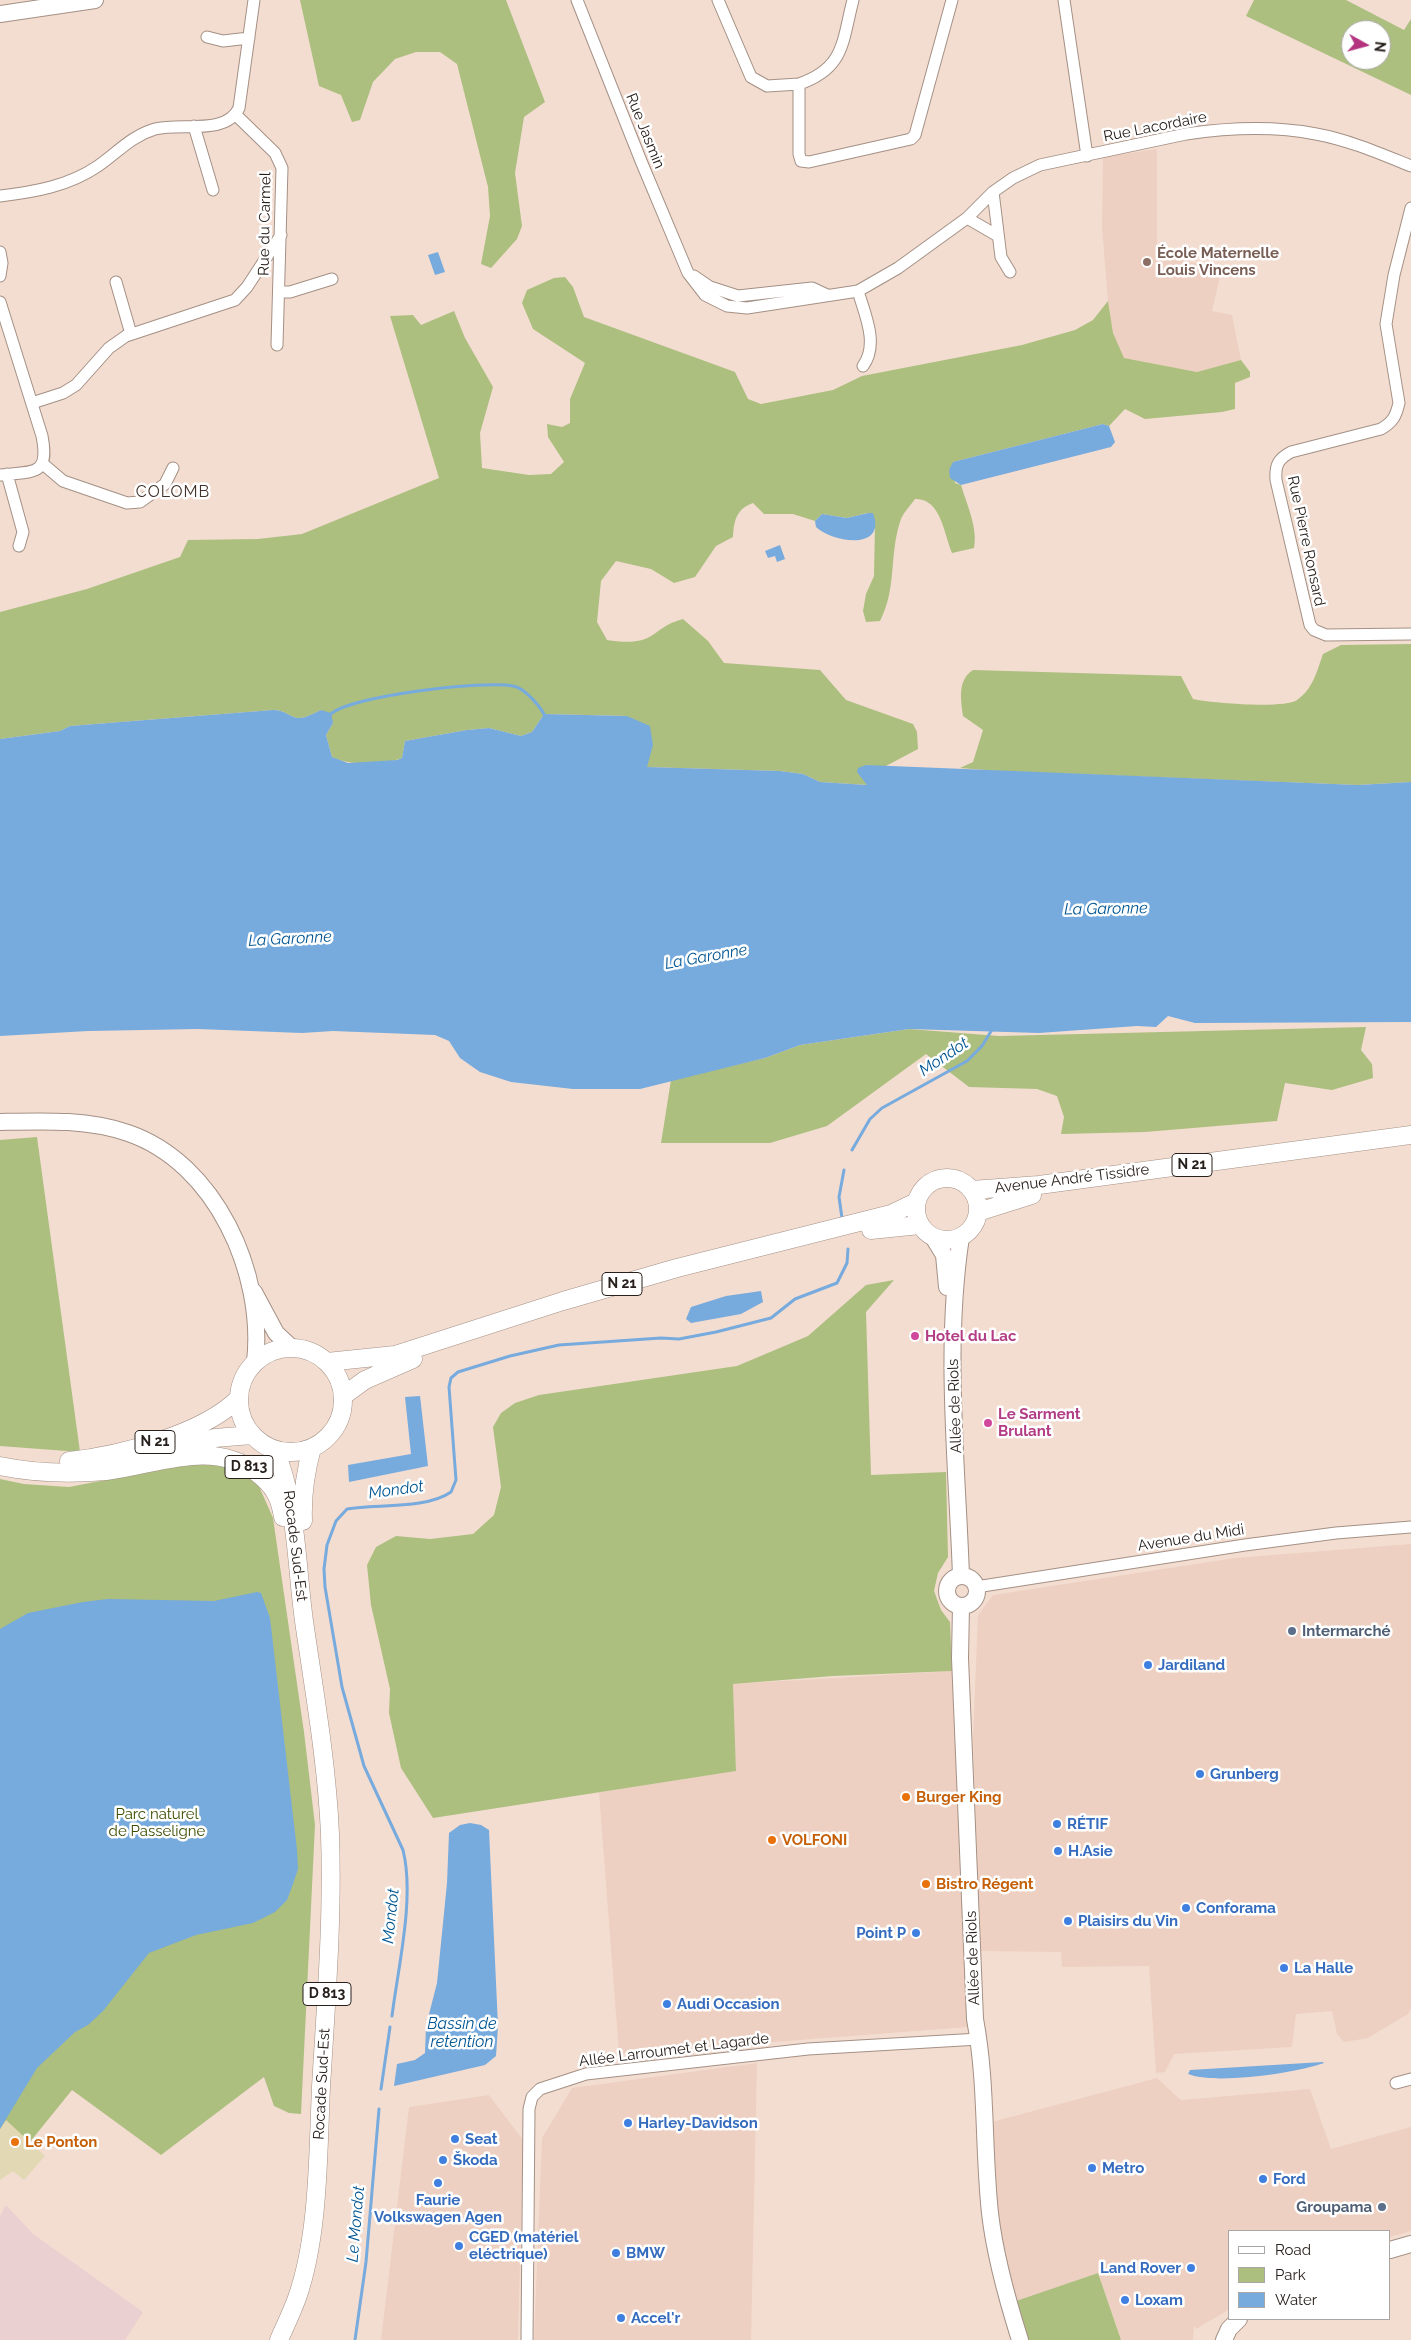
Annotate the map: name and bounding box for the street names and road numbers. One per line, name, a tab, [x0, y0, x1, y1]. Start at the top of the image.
street label: Rue Jasmin	[622, 91, 668, 171]
street label: Rue Lacordaire	[1102, 108, 1208, 146]
street label: Rue du Carmel	[255, 172, 275, 276]
street label: Rue Pierre Ronsard	[1283, 474, 1329, 608]
road number: N 21	[1172, 1154, 1212, 1176]
street label: Avenue André Tissidre	[994, 1161, 1150, 1197]
road number: N 21	[602, 1272, 642, 1296]
street label: Allée de Riols	[944, 1358, 966, 1454]
road number: N 21	[135, 1430, 175, 1454]
road number: D 813	[225, 1455, 273, 1478]
street label: Rocade Sud-Est	[279, 1489, 311, 1603]
street label: Avenue du Midi	[1136, 1521, 1246, 1555]
street label: Allée de Riols	[962, 1910, 984, 2006]
road number: D 813	[303, 1982, 351, 2006]
street label: Rocade Sud-Est	[310, 2028, 334, 2140]
street label: Allée Larroumet et Lagarde	[578, 2029, 770, 2071]

